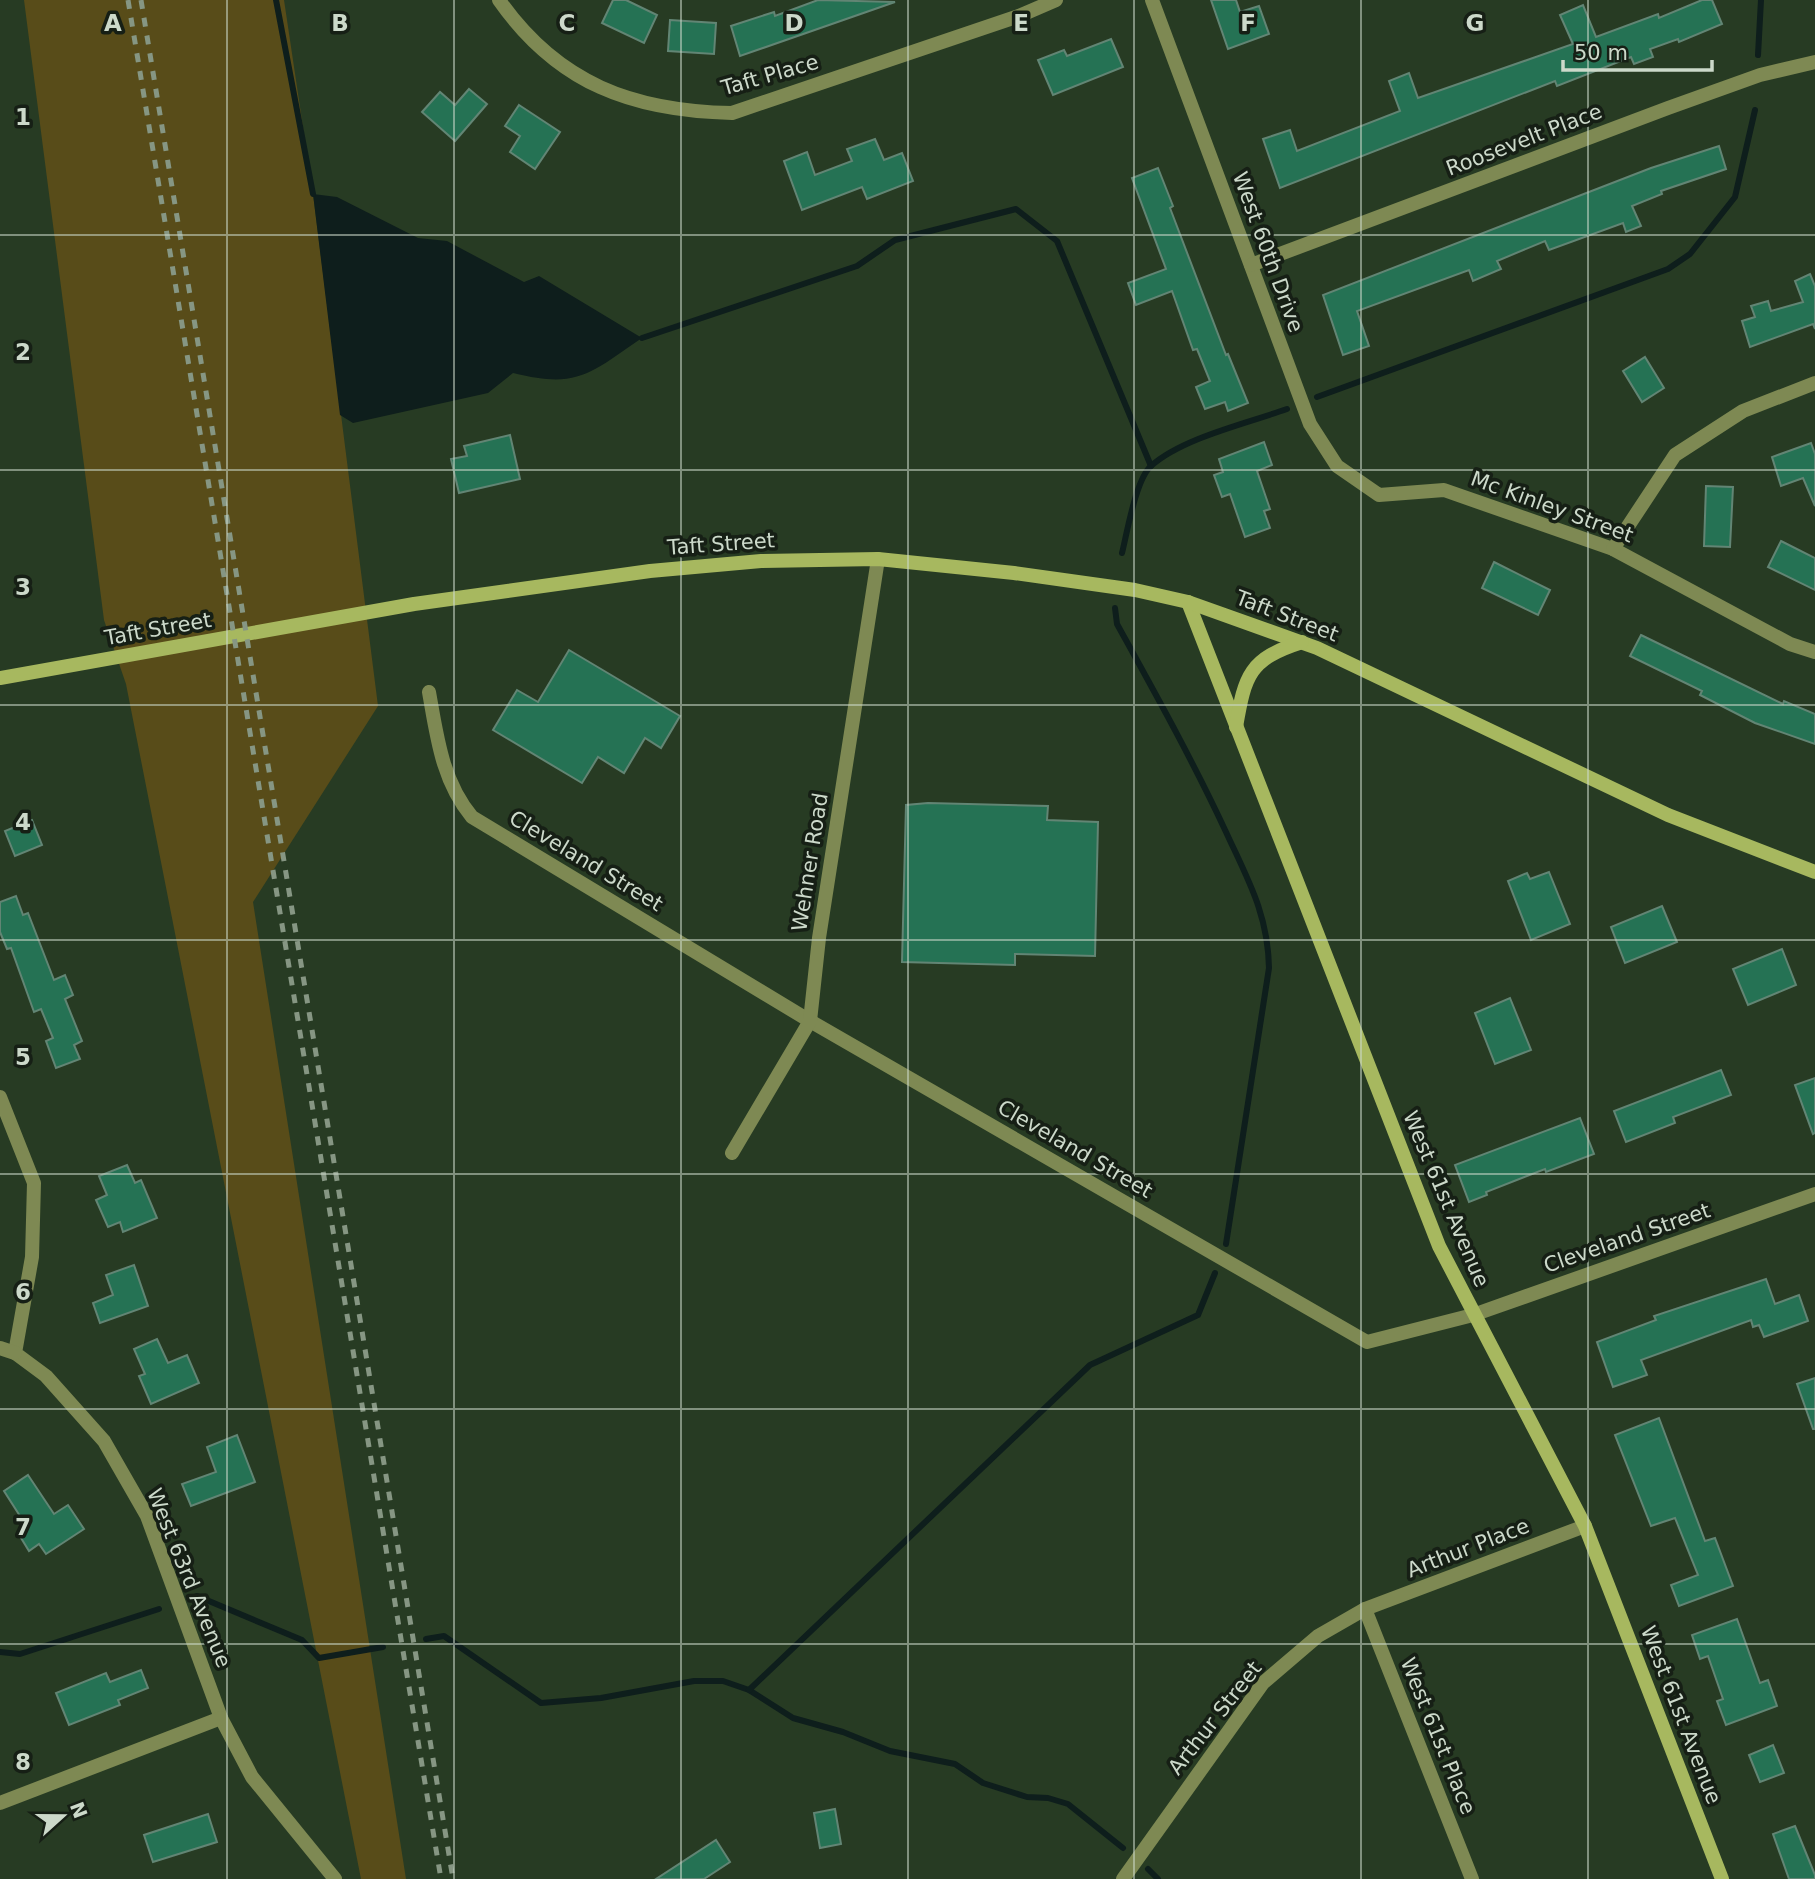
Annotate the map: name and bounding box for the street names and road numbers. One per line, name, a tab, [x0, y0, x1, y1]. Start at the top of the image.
street label: Taft Place	[718, 50, 821, 101]
street label: Roosevelt Place	[1443, 99, 1605, 181]
street label: West 60th Drive	[1228, 168, 1308, 336]
street label: Mc Kinley Street	[1468, 466, 1636, 548]
street label: Taft Street	[665, 528, 776, 560]
street label: Taft Street	[1231, 585, 1342, 647]
street label: Taft Street	[102, 608, 213, 650]
street label: Wehner Road	[787, 791, 833, 933]
street label: Cleveland Street	[505, 806, 667, 916]
street label: Cleveland Street	[993, 1095, 1157, 1203]
street label: West 61st Avenue	[1398, 1107, 1494, 1291]
street label: Cleveland Street	[1541, 1198, 1713, 1278]
street label: West 63rd Avenue	[142, 1485, 236, 1671]
street label: Arthur Place	[1403, 1514, 1533, 1582]
street label: West 61st Avenue	[1636, 1623, 1726, 1807]
street label: West 61st Place	[1396, 1654, 1480, 1818]
street label: Arthur Street	[1163, 1657, 1267, 1779]

